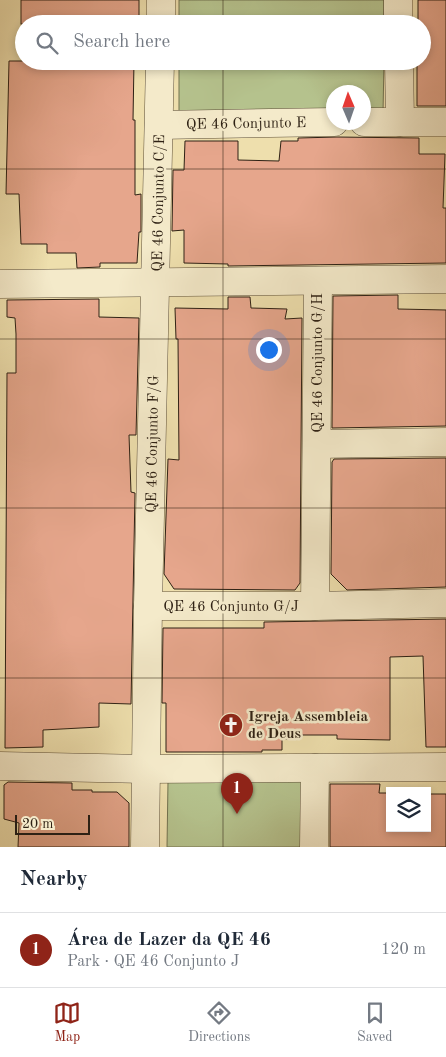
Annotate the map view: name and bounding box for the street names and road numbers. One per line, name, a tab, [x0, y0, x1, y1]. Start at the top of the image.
street label: QE 46 Conjunto E	[186, 116, 306, 133]
street label: QE 46 Conjunto C/E	[151, 134, 168, 272]
street label: QE 46 Conjunto G/H	[311, 293, 326, 433]
street label: QE 46 Conjunto F/G	[145, 375, 162, 513]
street label: QE 46 Conjunto G/J	[163, 600, 299, 615]

